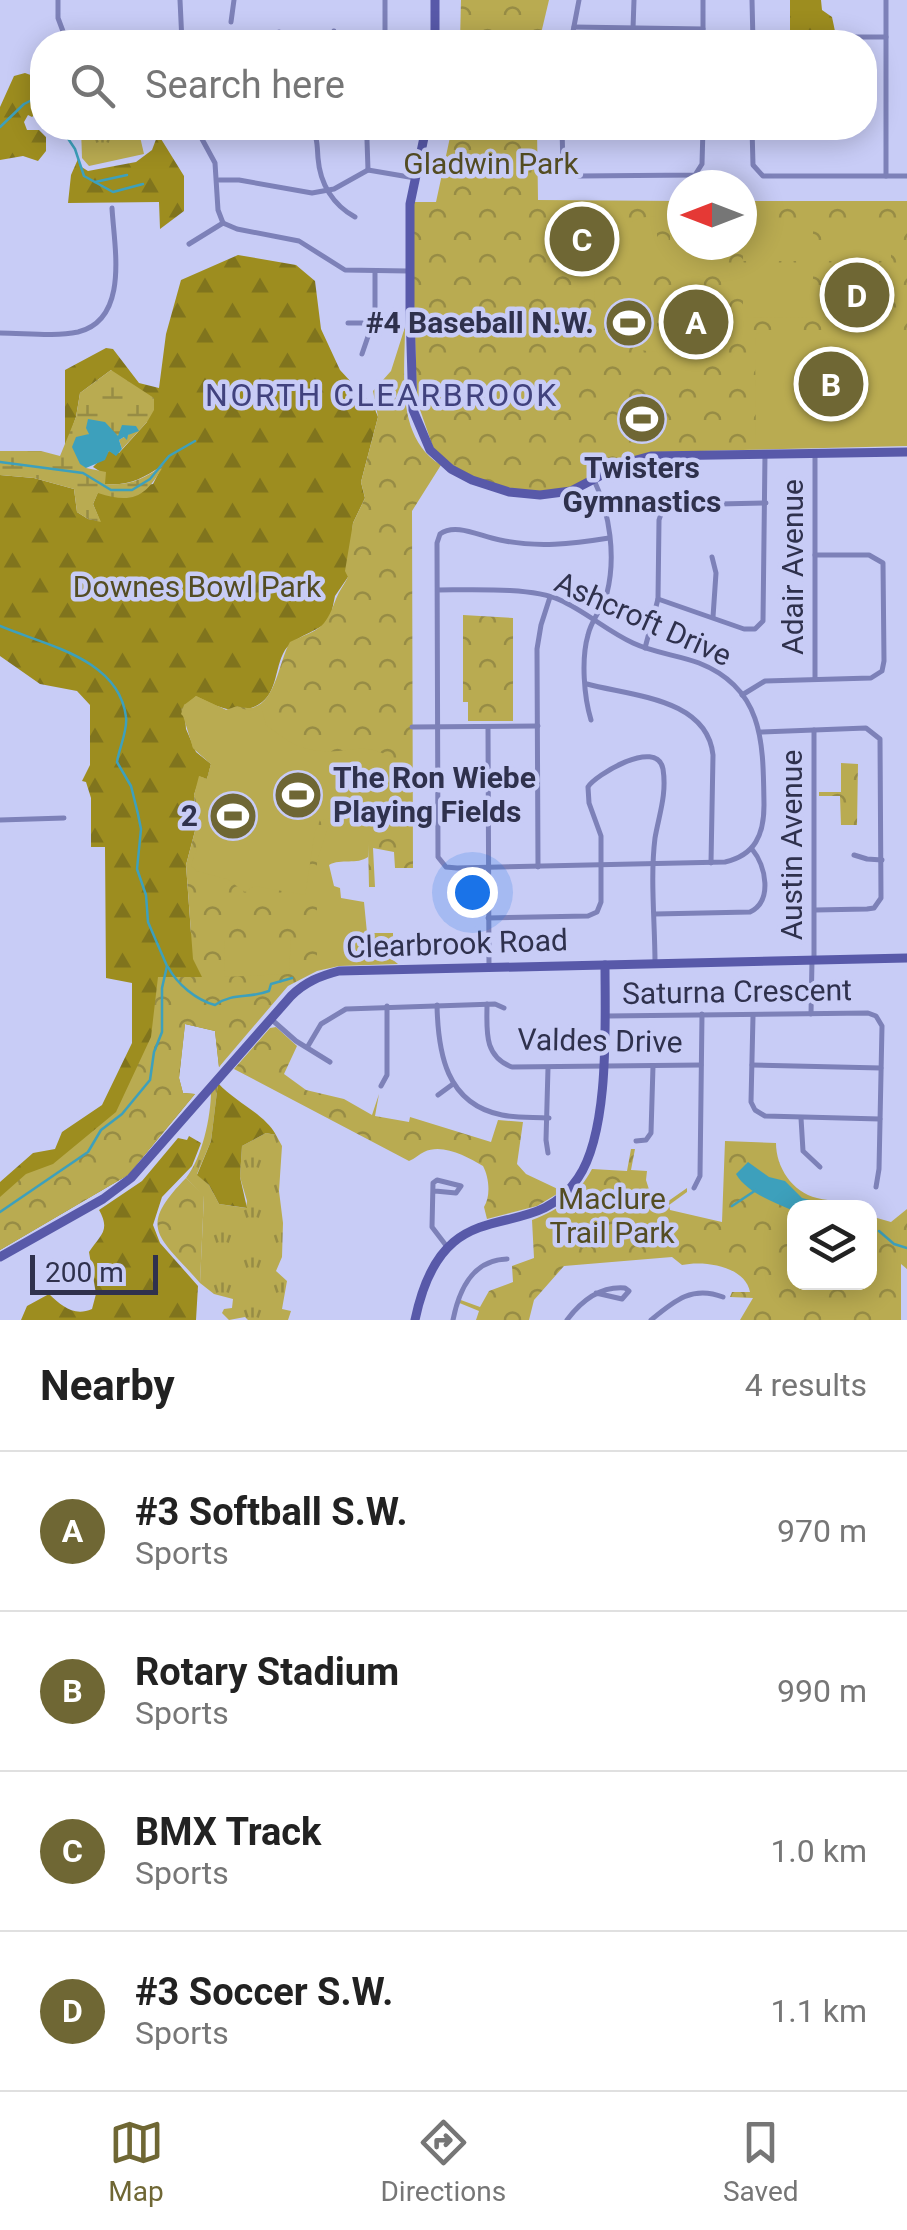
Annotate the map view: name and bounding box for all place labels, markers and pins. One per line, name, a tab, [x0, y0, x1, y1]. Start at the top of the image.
pin: C	[550, 202, 614, 276]
pin: D	[824, 258, 890, 332]
pin: A	[664, 284, 728, 360]
sports icon: #4 Baseball N.W.	[603, 297, 655, 349]
place label: #4 Baseball N.W.	[366, 305, 594, 340]
pin: B	[798, 346, 864, 422]
sports icon: Twisters Gymnastics	[616, 393, 668, 445]
place label: Twisters Gymnastics	[563, 450, 721, 519]
place label: The Ron Wiebe Playing Fields	[333, 760, 536, 829]
sports icon: The Ron Wiebe Playing Fields	[272, 769, 324, 821]
sports icon: 2	[207, 790, 259, 842]
place label: 2	[181, 798, 198, 833]

